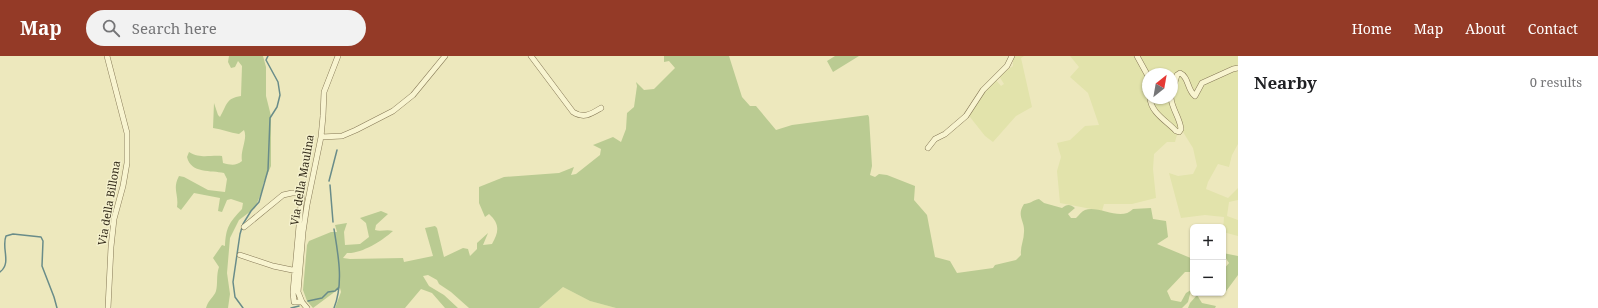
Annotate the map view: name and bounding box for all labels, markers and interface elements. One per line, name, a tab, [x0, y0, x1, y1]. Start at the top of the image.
search box	[86, 10, 366, 46]
text: Map	[20, 15, 62, 41]
icon: search	[100, 17, 122, 39]
text: Search here	[132, 18, 217, 38]
text: Home	[1352, 19, 1392, 38]
text: Map	[1414, 19, 1443, 38]
text: About	[1465, 19, 1506, 38]
text: Contact	[1528, 19, 1578, 38]
north arrow	[1142, 68, 1178, 104]
text: Nearby	[1254, 71, 1317, 94]
text: 0 results	[1530, 73, 1582, 91]
street label: Via della Maulina	[286, 133, 317, 227]
street label: Via della Billona	[94, 159, 123, 246]
map controls	[1190, 224, 1226, 296]
button: +	[1190, 224, 1226, 260]
button: −	[1190, 260, 1226, 296]

